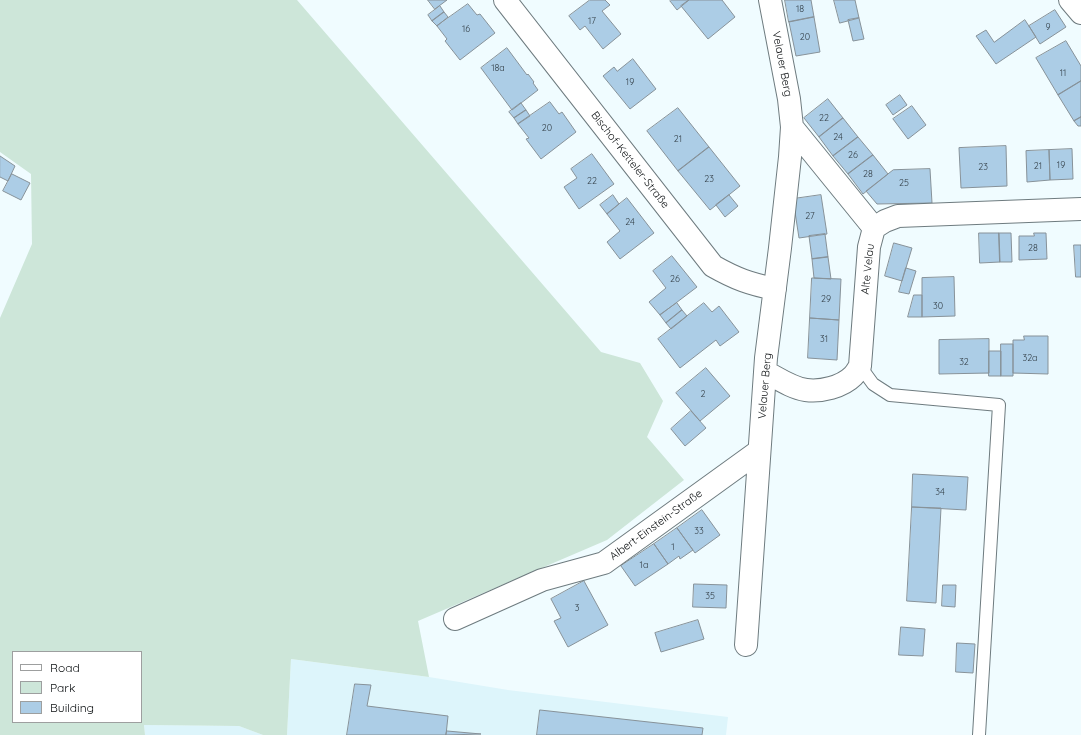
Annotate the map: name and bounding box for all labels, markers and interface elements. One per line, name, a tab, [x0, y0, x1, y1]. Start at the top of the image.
house number: 18	[796, 4, 804, 14]
house number: 17	[588, 16, 596, 26]
house number: 9	[1045, 22, 1051, 32]
house number: 16	[462, 24, 470, 34]
street label: Velauer Berg	[769, 30, 795, 98]
house number: 20	[800, 32, 810, 42]
house number: 18a	[491, 63, 505, 73]
house number: 11	[1060, 68, 1066, 78]
house number: 19	[626, 77, 634, 87]
street label: Bischof-Ketteler-Straße	[588, 109, 672, 211]
house number: 22	[819, 113, 829, 123]
house number: 20	[542, 123, 552, 133]
house number: 24	[833, 132, 843, 142]
house number: 21	[674, 134, 682, 144]
house number: 26	[848, 150, 858, 160]
house number: 19	[1057, 160, 1065, 170]
house number: 21	[1034, 161, 1042, 171]
house number: 23	[978, 162, 988, 172]
house number: 28	[863, 169, 873, 179]
house number: 23	[704, 174, 714, 184]
house number: 22	[587, 176, 597, 186]
house number: 25	[899, 178, 909, 188]
house number: 27	[805, 211, 815, 221]
house number: 24	[625, 217, 635, 227]
street label: Alte Velau	[859, 243, 877, 295]
house number: 28	[1028, 243, 1038, 253]
house number: 26	[670, 274, 680, 284]
house number: 29	[821, 294, 831, 304]
house number: 30	[933, 301, 943, 311]
house number: 31	[820, 334, 828, 344]
street label: Velauer Berg	[756, 352, 774, 420]
house number: 32a	[1022, 353, 1038, 363]
house number: 32	[959, 357, 969, 367]
house number: 2	[701, 389, 705, 399]
street label: Albert-Einstein-Straße	[607, 487, 705, 563]
house number: 34	[935, 487, 945, 497]
house number: 33	[694, 526, 704, 536]
house number: 1	[671, 542, 675, 552]
house number: 1a	[640, 560, 648, 570]
house number: 35	[705, 591, 715, 601]
house number: 3	[575, 603, 579, 613]
legend	[12, 651, 142, 723]
text: Road	[50, 660, 80, 675]
text: Park	[50, 680, 75, 695]
text: Building	[50, 700, 94, 715]

